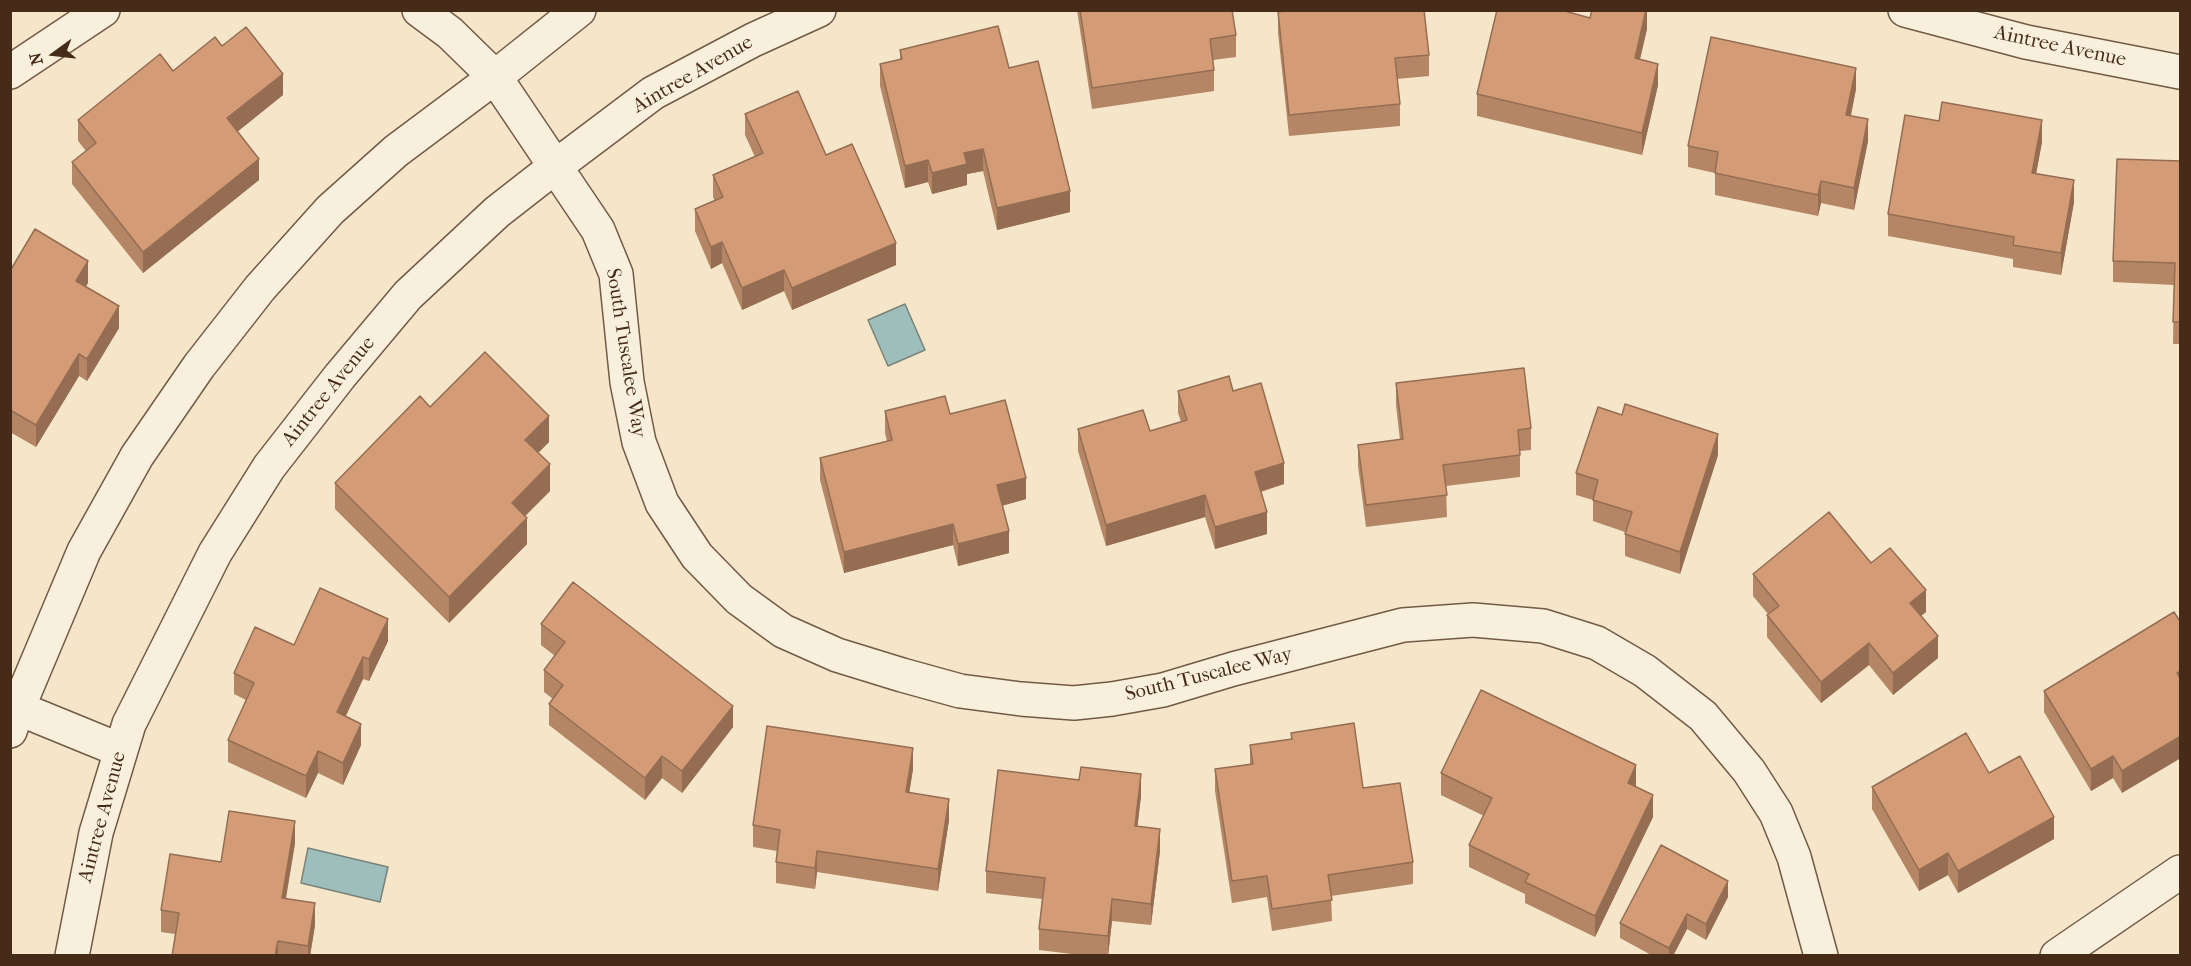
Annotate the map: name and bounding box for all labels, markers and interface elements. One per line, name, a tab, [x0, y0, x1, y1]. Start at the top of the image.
street label: Aintree Avenue	[1992, 21, 2128, 73]
north arrow	[24, 24, 84, 84]
street label: Aintree Avenue	[629, 31, 757, 119]
text: N	[25, 50, 47, 67]
street label: South Tuscalee Way	[600, 267, 650, 439]
street label: Aintree Avenue	[277, 332, 381, 452]
street label: South Tuscalee Way	[1123, 643, 1295, 707]
street label: Aintree Avenue	[74, 749, 132, 885]

